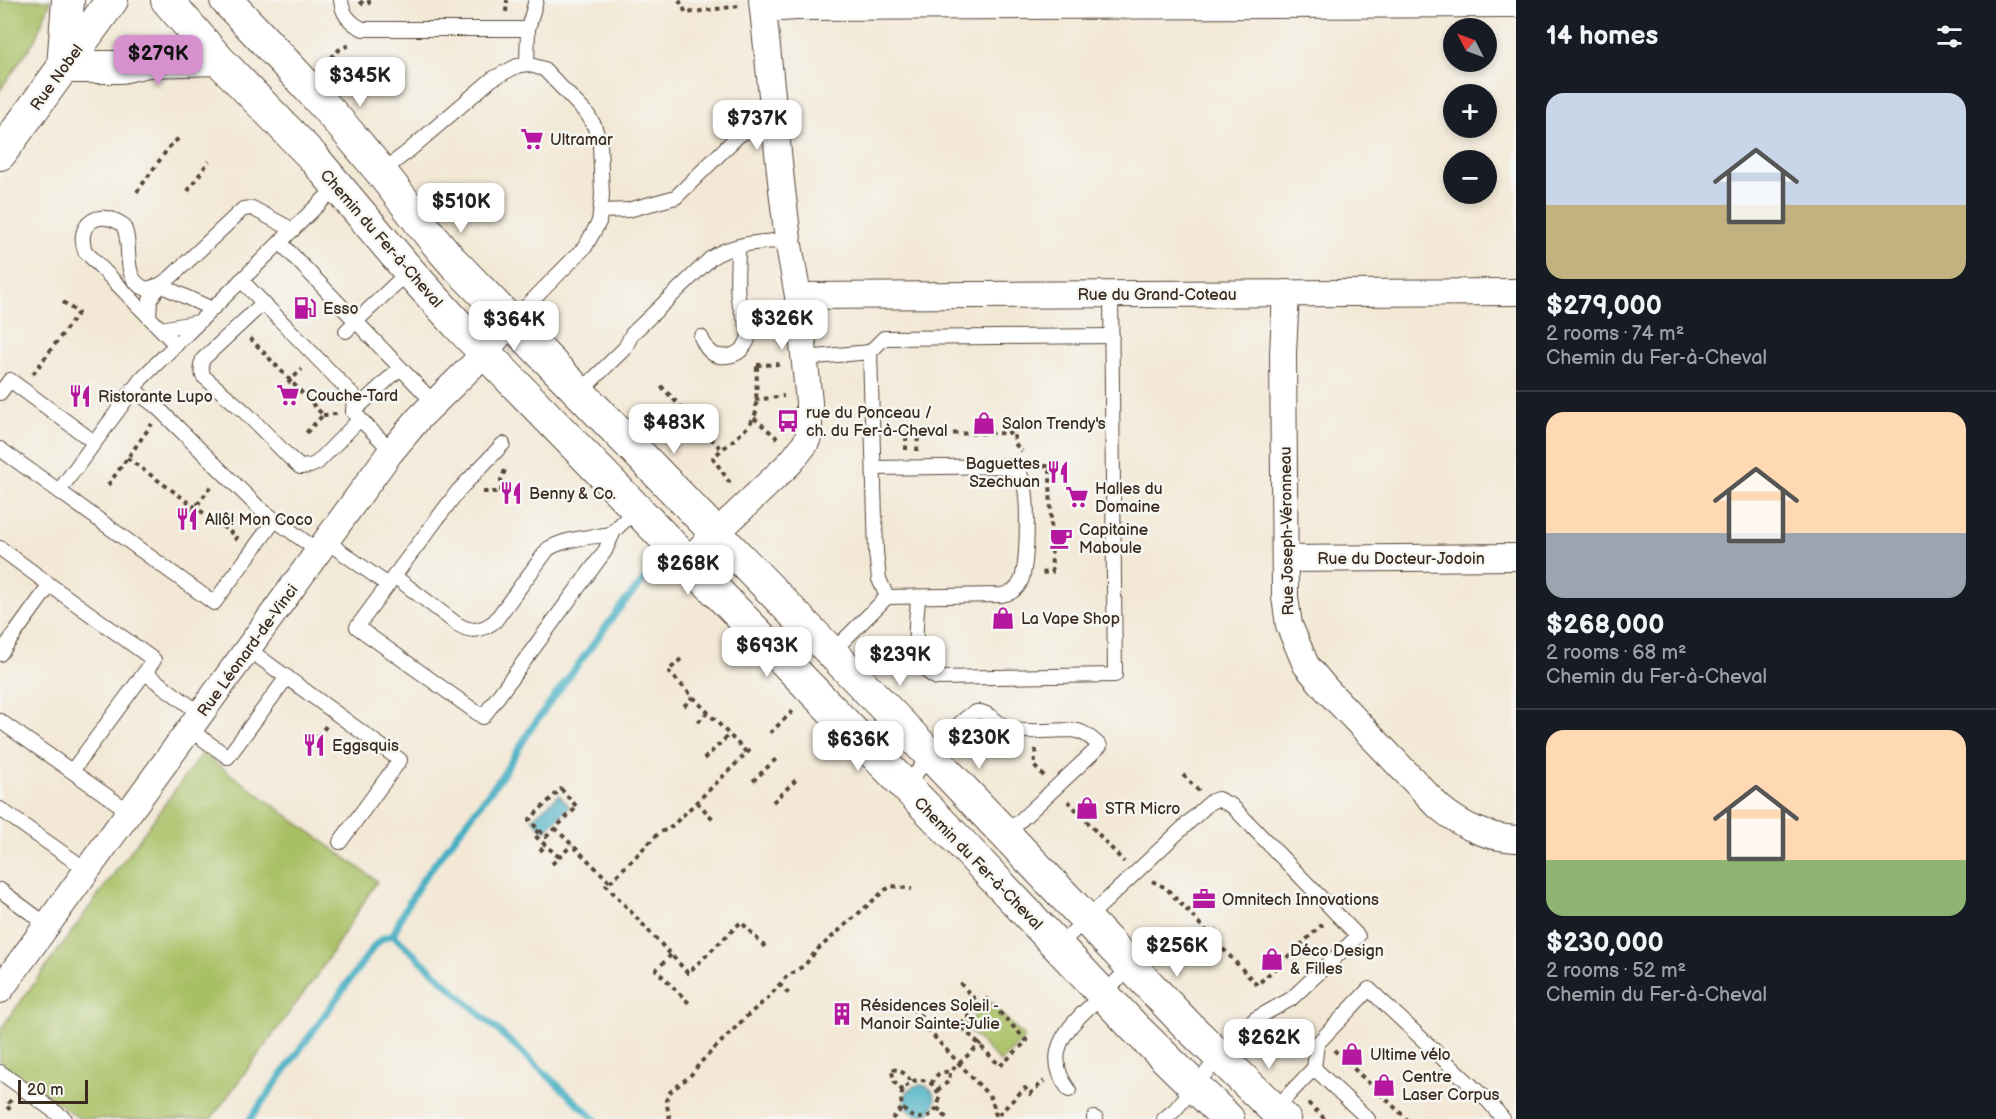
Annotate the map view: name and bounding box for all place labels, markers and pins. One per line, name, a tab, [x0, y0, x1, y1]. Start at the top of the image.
pin: $279K	[116, 35, 200, 86]
pin: $345K	[318, 57, 402, 108]
pin: $737K	[715, 100, 799, 151]
supermarket icon: Ultramar	[519, 126, 545, 152]
place label: Ultramar	[550, 131, 613, 150]
pin: $510K	[419, 183, 503, 234]
fuel station icon: Esso	[292, 295, 318, 321]
place label: Esso	[323, 300, 358, 319]
pin: $326K	[740, 300, 824, 351]
pin: $364K	[472, 301, 556, 352]
supermarket icon: Couche-Tard	[275, 382, 301, 408]
restaurant icon: Ristorante Lupo	[67, 383, 93, 409]
place label: Couche-Tard	[306, 387, 398, 406]
place label: Ristorante Lupo	[98, 388, 213, 407]
pin: $483K	[632, 404, 716, 455]
place label: rue du Ponceau / ch. du Fer-à-Cheval	[806, 404, 948, 441]
bus stop icon: rue du Ponceau / ch. du Fer-à-Cheval	[775, 408, 801, 434]
shop icon: Salon Trendy's	[971, 410, 997, 436]
place label: Salon Trendy's	[1002, 415, 1106, 434]
place label: Baguettes Szechuan	[966, 455, 1040, 492]
restaurant icon: Baguettes Szechuan	[1045, 459, 1071, 485]
restaurant icon: Benny & Co.	[498, 480, 524, 506]
place label: Halles du Domaine	[1095, 480, 1163, 517]
supermarket icon: Halles du Domaine	[1064, 484, 1090, 510]
place label: Benny & Co.	[529, 485, 616, 504]
restaurant icon: Allô! Mon Coco	[174, 506, 200, 532]
place label: Allô! Mon Coco	[205, 511, 313, 530]
place label: Capitaine Maboule	[1079, 521, 1149, 558]
cafe icon: Capitaine Maboule	[1048, 525, 1074, 551]
pin: $268K	[646, 545, 730, 596]
shop icon: La Vape Shop	[990, 605, 1016, 631]
place label: La Vape Shop	[1021, 610, 1120, 629]
pin: $693K	[725, 627, 809, 678]
pin: $239K	[858, 636, 942, 687]
pin: $230K	[937, 719, 1021, 770]
pin: $636K	[816, 721, 900, 772]
restaurant icon: Eggsquis	[301, 732, 327, 758]
place label: Eggsquis	[332, 737, 399, 756]
shop icon: STR Micro	[1074, 795, 1100, 821]
place label: STR Micro	[1105, 800, 1180, 819]
office icon: Omnitech Innovations	[1191, 886, 1217, 912]
place label: Omnitech Innovations	[1222, 891, 1379, 910]
pin: $256K	[1135, 927, 1219, 978]
place label: Déco Design & Filles	[1290, 942, 1384, 979]
shop icon: Déco Design & Filles	[1259, 946, 1285, 972]
place label: Résidences Soleil - Manoir Sainte-Julie	[860, 997, 1000, 1034]
building icon: Résidences Soleil - Manoir Sainte-Julie	[829, 1001, 855, 1027]
pin: $262K	[1227, 1019, 1311, 1070]
shop icon: Ultime vélo	[1339, 1041, 1365, 1067]
place label: Ultime vélo	[1370, 1046, 1451, 1065]
place label: Centre Laser Corpus	[1402, 1068, 1500, 1105]
shop icon: Centre Laser Corpus	[1371, 1072, 1397, 1098]

